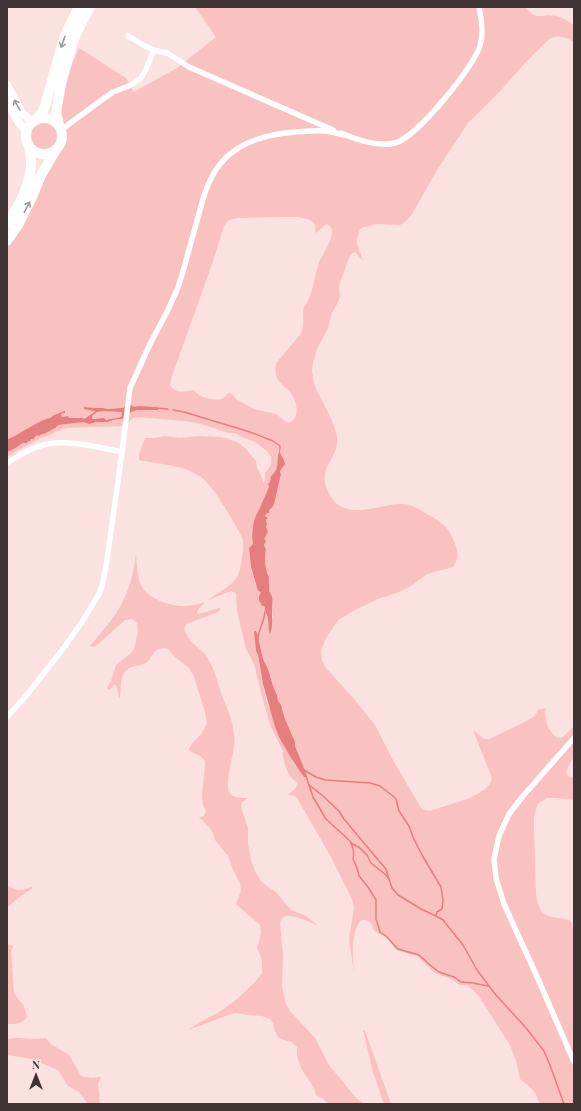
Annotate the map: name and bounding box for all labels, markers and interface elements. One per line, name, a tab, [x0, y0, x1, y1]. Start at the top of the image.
one-way arrow	[58, 36, 66, 48]
one-way arrow	[13, 99, 21, 111]
one-way arrow	[24, 202, 31, 214]
north arrow	[16, 1055, 56, 1095]
text: N	[32, 1057, 40, 1072]

